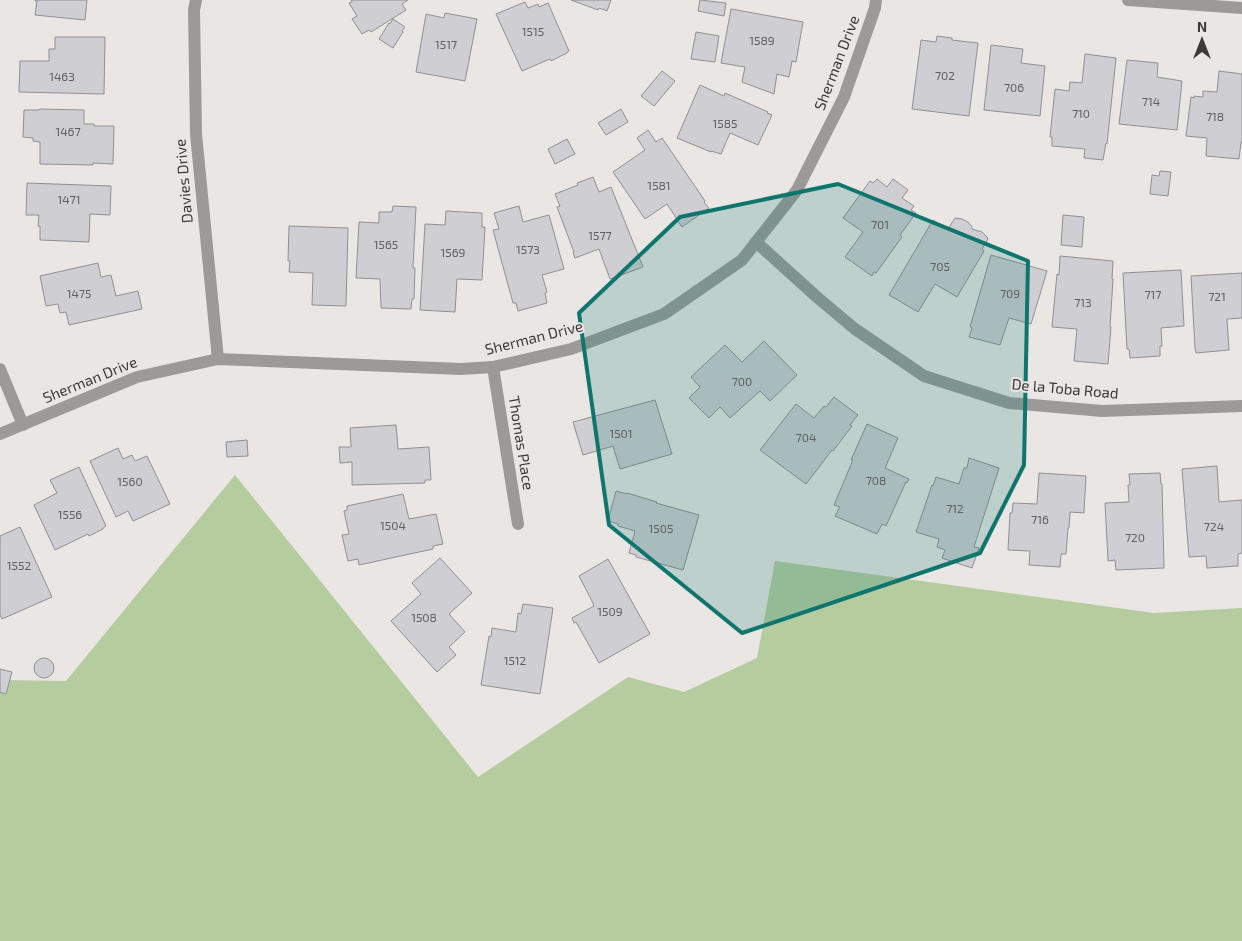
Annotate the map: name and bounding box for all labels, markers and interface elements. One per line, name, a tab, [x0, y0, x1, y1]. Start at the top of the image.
street label: Sherman Drive	[810, 13, 862, 113]
north arrow	[1177, 15, 1227, 65]
text: N	[1197, 18, 1207, 35]
house number: 1515	[522, 24, 544, 38]
house number: 1589	[749, 33, 775, 47]
house number: 1517	[435, 37, 457, 51]
house number: 702	[935, 68, 955, 82]
house number: 1463	[49, 69, 75, 83]
house number: 706	[1004, 80, 1024, 94]
house number: 714	[1142, 94, 1160, 108]
house number: 710	[1072, 106, 1090, 120]
house number: 718	[1206, 109, 1224, 123]
house number: 1585	[713, 116, 737, 130]
house number: 1467	[55, 124, 81, 138]
street label: Davies Drive	[170, 138, 196, 224]
house number: 1581	[647, 178, 671, 192]
house number: 1471	[57, 192, 81, 206]
house number: 701	[871, 217, 889, 231]
house number: 1577	[588, 228, 612, 242]
house number: 1565	[374, 237, 398, 251]
house number: 1573	[516, 242, 540, 256]
house number: 1569	[441, 245, 466, 259]
house number: 705	[930, 259, 950, 273]
house number: 1475	[67, 286, 91, 300]
house number: 709	[1000, 286, 1020, 300]
house number: 717	[1144, 287, 1162, 301]
house number: 721	[1208, 289, 1226, 303]
house number: 713	[1074, 295, 1092, 309]
street label: Sherman Drive	[483, 316, 585, 358]
street label: Sherman Drive	[40, 352, 139, 406]
house number: 700	[732, 374, 752, 388]
street label: De la Toba Road	[1011, 374, 1119, 402]
street label: Thomas Place	[506, 394, 538, 491]
house number: 1501	[609, 426, 633, 440]
house number: 704	[796, 430, 816, 444]
house number: 708	[866, 473, 886, 487]
house number: 1560	[117, 474, 143, 488]
house number: 712	[946, 501, 964, 515]
house number: 1556	[58, 507, 82, 521]
house number: 716	[1031, 512, 1049, 526]
house number: 1504	[380, 518, 406, 532]
house number: 724	[1204, 519, 1224, 533]
house number: 1505	[649, 521, 673, 535]
house number: 720	[1125, 530, 1145, 544]
house number: 1552	[7, 558, 31, 572]
house number: 1509	[597, 604, 623, 618]
house number: 1508	[411, 610, 437, 624]
house number: 1512	[504, 653, 527, 667]

